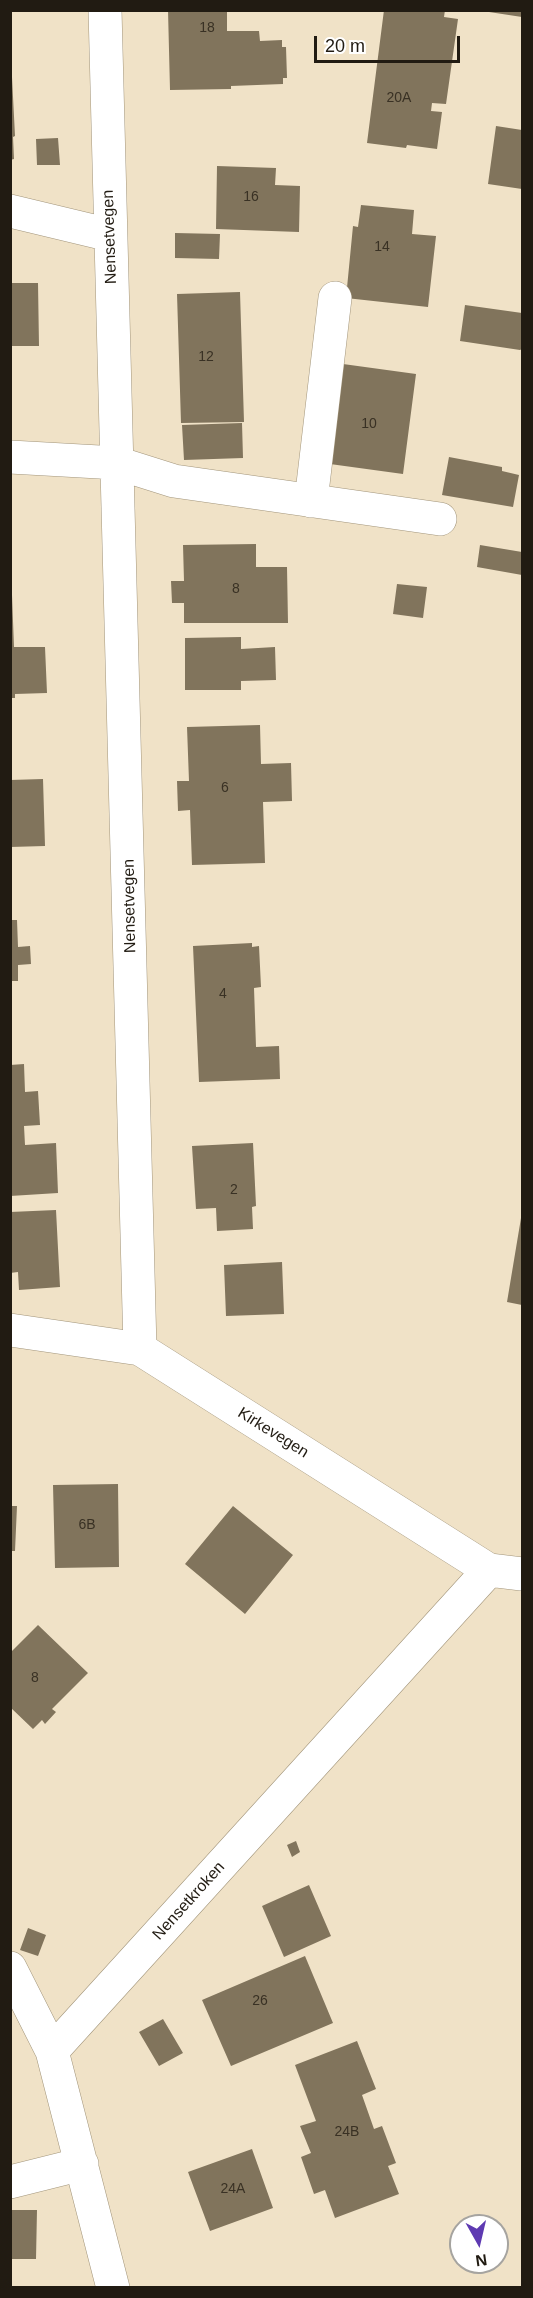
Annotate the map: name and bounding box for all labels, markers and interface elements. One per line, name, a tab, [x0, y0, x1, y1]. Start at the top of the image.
house number: 18	[199, 20, 215, 36]
scale bar	[317, 24, 462, 62]
text: 20 m	[325, 36, 365, 56]
house number: 20A	[387, 90, 411, 106]
house number: 16	[243, 189, 259, 205]
street label: Nensetvegen	[99, 190, 121, 284]
house number: 14	[374, 239, 390, 255]
house number: 12	[198, 349, 214, 365]
house number: 10	[361, 416, 377, 432]
house number: 8	[232, 581, 240, 597]
house number: 6	[221, 780, 229, 796]
street label: Nensetvegen	[120, 859, 140, 953]
house number: 4	[219, 986, 227, 1002]
house number: 2	[230, 1182, 238, 1198]
street label: Kirkevegen	[234, 1404, 312, 1462]
house number: 6B	[78, 1517, 96, 1533]
house number: 8	[31, 1670, 39, 1686]
street label: Nensetkroken	[149, 1858, 229, 1944]
house number: 26	[252, 1993, 268, 2009]
house number: 24B	[335, 2124, 359, 2140]
house number: 24A	[221, 2181, 245, 2197]
north arrow	[449, 2214, 509, 2274]
text: N	[474, 2251, 488, 2270]

